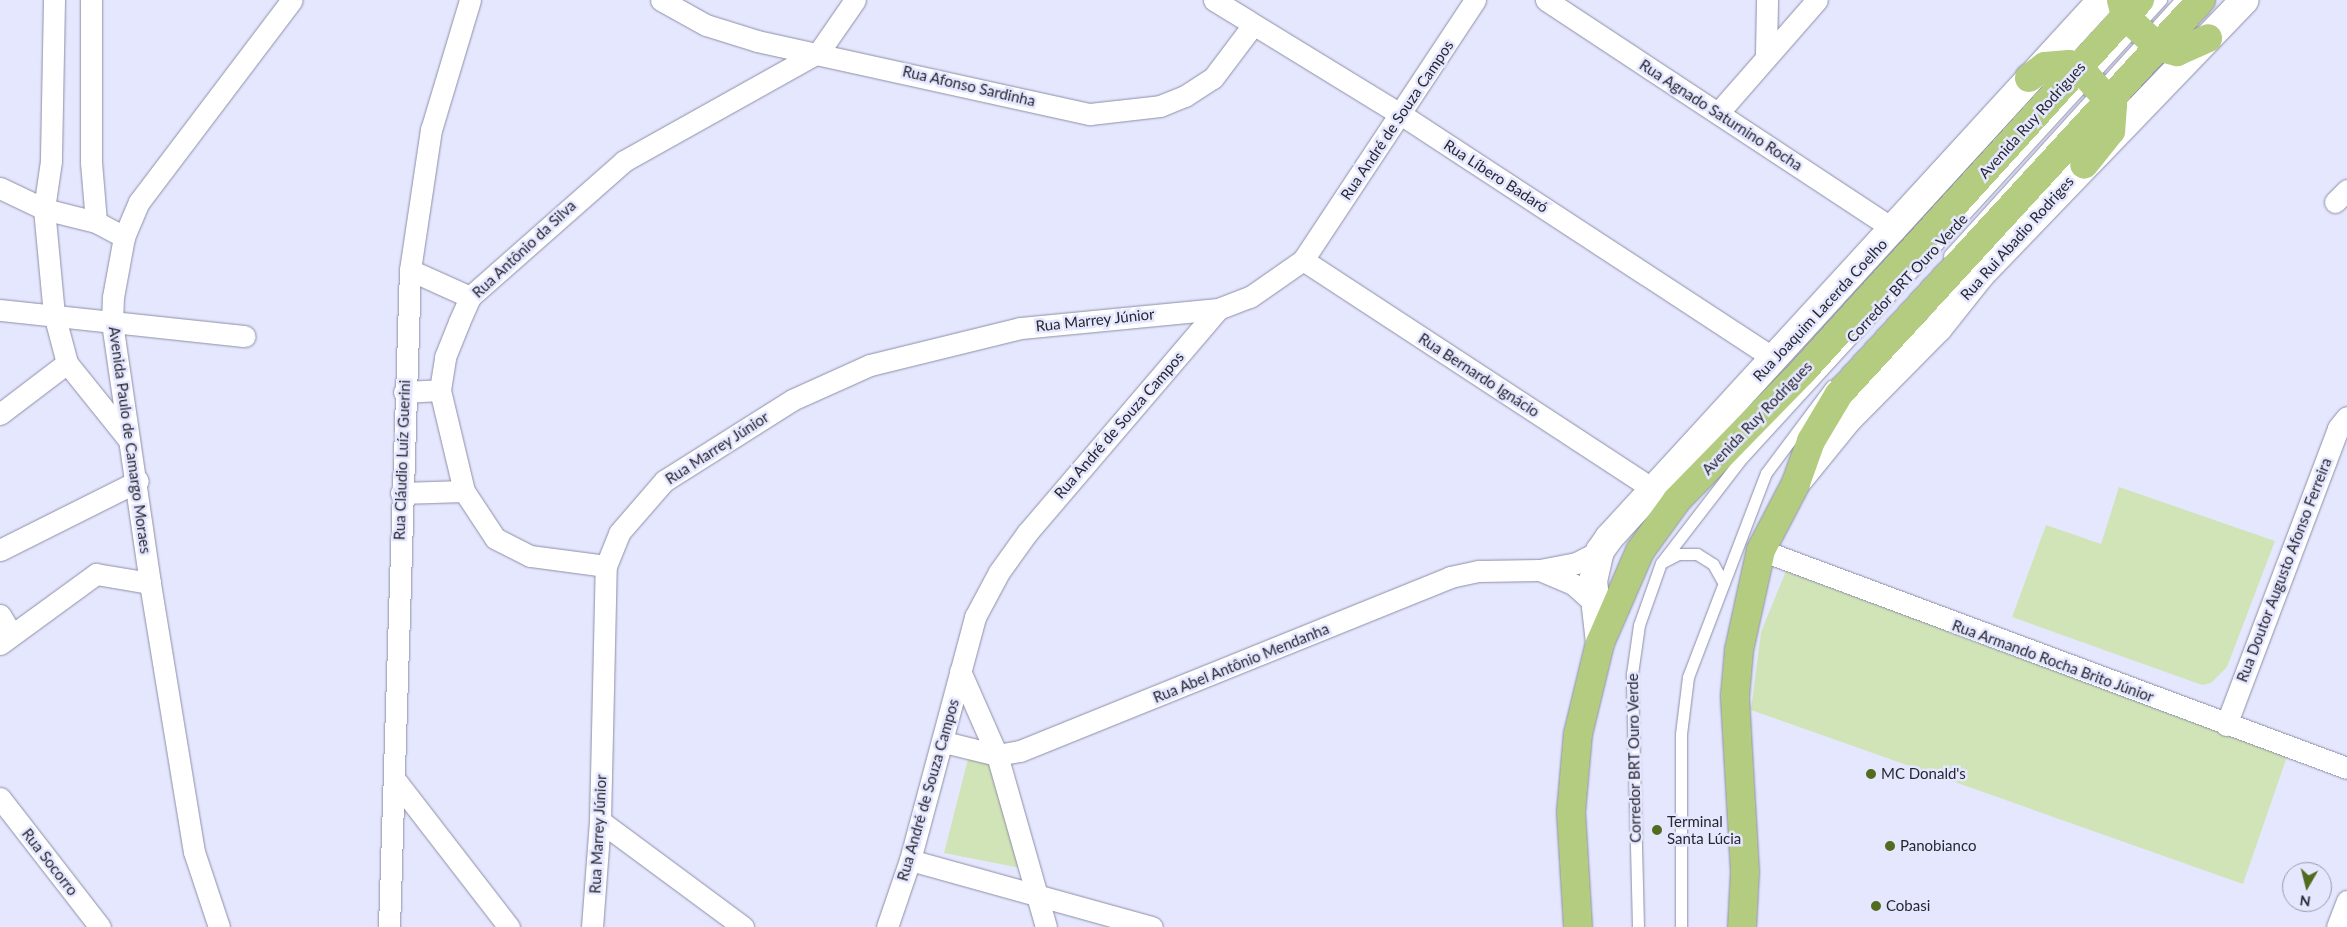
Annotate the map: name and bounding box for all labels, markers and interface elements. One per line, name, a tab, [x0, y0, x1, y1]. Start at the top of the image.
street label: Rua André de Souza Campos	[1337, 37, 1457, 203]
street label: Rua Agnado Saturnino Rocha	[1636, 55, 1806, 175]
street label: Avenida Ruy Rodrigues	[1975, 58, 2089, 182]
street label: Rua Afonso Sardinha	[901, 62, 1037, 110]
street label: Rua Líbero Badaró	[1440, 136, 1552, 216]
street label: Rua Rui Abadio Rodriges	[1956, 172, 2078, 304]
street label: Rua Antônio da Silva	[468, 196, 580, 302]
street label: Corredor BRT Ouro Verde	[1842, 209, 1972, 347]
street label: Rua Joaquim Lacerda Coelho	[1749, 235, 1891, 385]
street label: Rua Marrey Júnior	[1034, 305, 1156, 335]
street label: Avenida Paulo de Camargo Moraes	[105, 325, 155, 555]
street label: Rua Bernardo Ignácio	[1415, 329, 1543, 421]
street label: Rua André de Souza Campos	[1050, 348, 1188, 502]
street label: Avenida Ruy Rodrigues	[1698, 357, 1816, 479]
street label: Rua Cláudio Luíz Guerini	[390, 379, 414, 541]
street label: Rua Marrey Júnior	[662, 408, 772, 488]
street label: Rua Doutor Augusto Afonso Ferreira	[2233, 455, 2335, 685]
street label: Rua Armando Rocha Brito Júnior	[1949, 616, 2157, 706]
street label: Rua Abel Antônio Mendanha	[1150, 619, 1332, 707]
street label: Corredor BRT Ouro Verde	[1624, 672, 1644, 844]
street label: Rua André de Souza Campos	[893, 697, 963, 883]
place label: MC Donald's	[1881, 765, 1966, 783]
marker: MC Donald's	[1865, 768, 1877, 780]
street label: Rua Marrey Júnior	[586, 773, 610, 895]
place label: Terminal Santa Lúcia	[1667, 812, 1741, 847]
marker: Terminal Santa Lúcia	[1651, 824, 1663, 836]
street label: Rua Socorro	[18, 825, 82, 899]
place label: Panobianco	[1900, 837, 1976, 855]
marker: Panobianco	[1884, 840, 1896, 852]
north arrow	[2282, 862, 2332, 912]
text: N	[2298, 892, 2312, 911]
place label: Cobasi	[1886, 897, 1930, 915]
marker: Cobasi	[1870, 900, 1882, 912]

